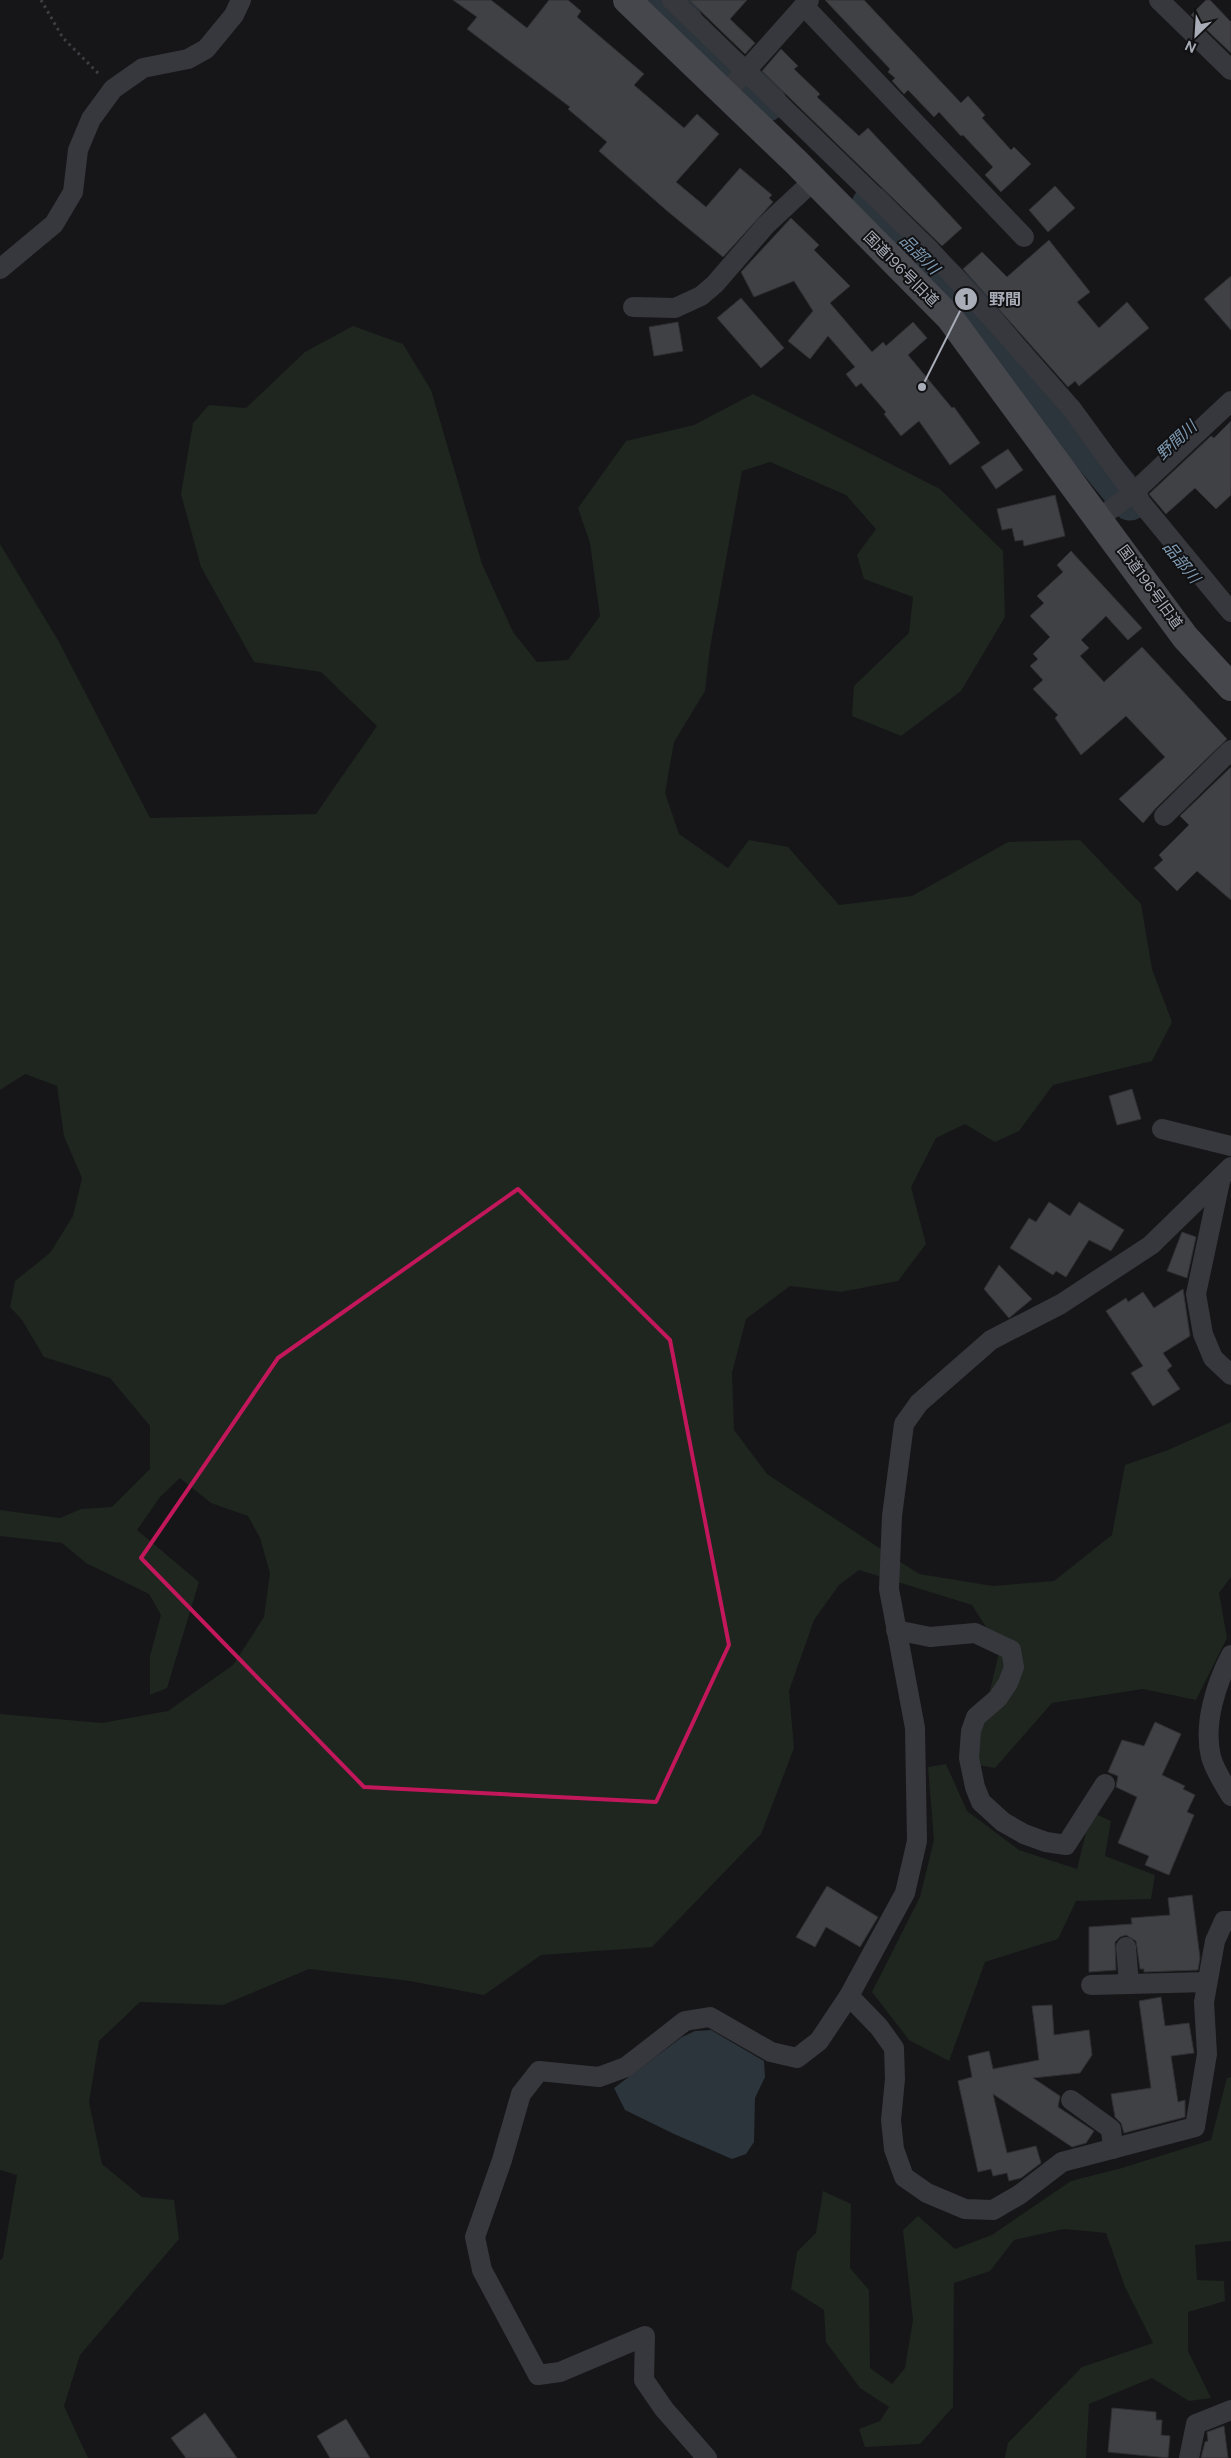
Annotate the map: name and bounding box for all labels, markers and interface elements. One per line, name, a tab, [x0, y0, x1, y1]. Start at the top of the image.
north arrow	[1171, 10, 1221, 60]
text: N	[1182, 36, 1199, 57]
street label: 国道196号旧道	[859, 227, 943, 311]
water label: 品部川	[895, 230, 945, 280]
callout: 野間	[954, 284, 1031, 315]
text: 野間	[989, 289, 1021, 310]
text: 1	[963, 290, 969, 310]
water label: 野間川	[1152, 415, 1203, 464]
water label: 品部川	[1158, 537, 1206, 589]
street label: 国道196号旧道	[1113, 541, 1187, 633]

